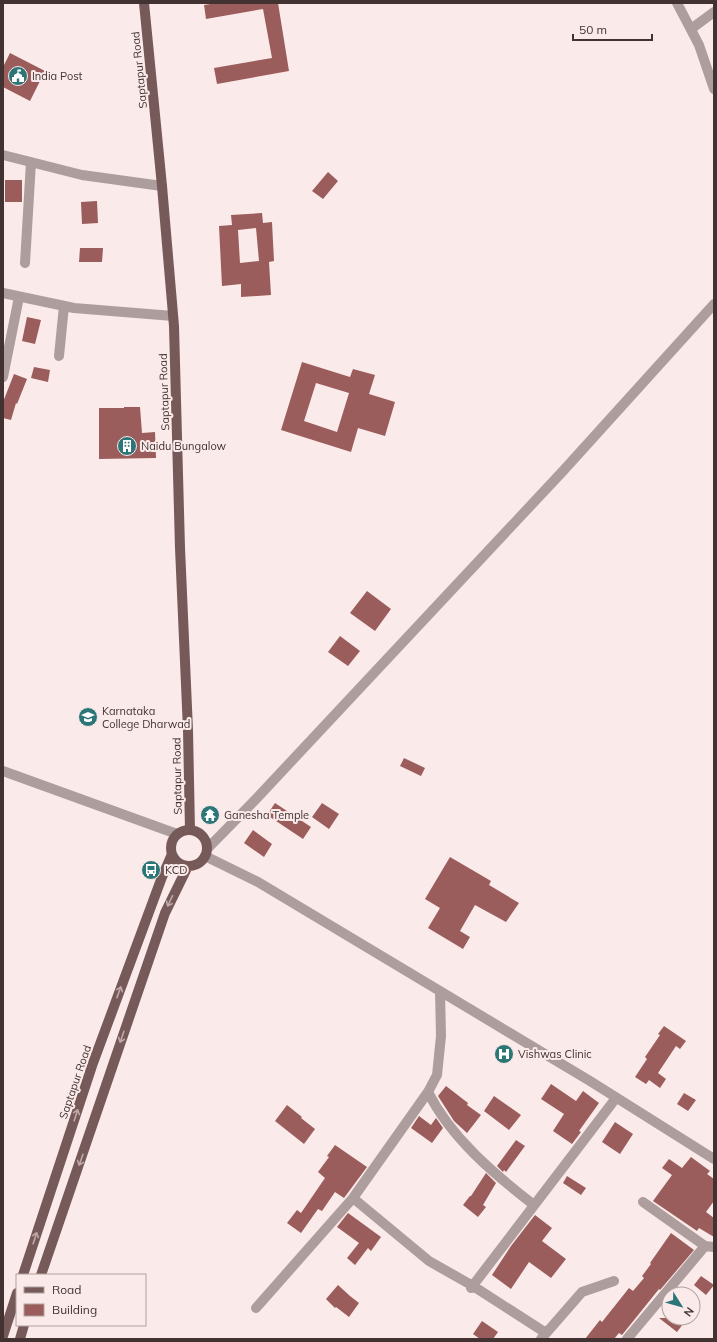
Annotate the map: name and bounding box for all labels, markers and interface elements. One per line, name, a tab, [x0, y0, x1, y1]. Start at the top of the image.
scale bar	[573, 16, 652, 42]
text: 50 m	[579, 22, 607, 37]
street label: Saptapur Road	[128, 31, 150, 109]
public building icon: India Post	[7, 65, 29, 87]
place label: India Post	[32, 69, 83, 83]
street label: Saptapur Road	[156, 353, 172, 431]
building icon: Naidu Bungalow	[116, 435, 138, 457]
place label: Naidu Bungalow	[141, 439, 227, 453]
place label: Karnataka College Dharwad	[102, 704, 190, 731]
school or university icon: Karnataka College Dharwad	[77, 706, 99, 728]
street label: Saptapur Road	[169, 737, 185, 815]
temple icon: Ganesha Temple	[199, 804, 221, 826]
place label: Ganesha Temple	[224, 808, 309, 822]
bus stop icon: KCD	[140, 859, 162, 881]
place label: KCD	[165, 863, 187, 877]
one-way arrow	[166, 895, 174, 907]
one-way arrow	[116, 986, 124, 998]
one-way arrow	[118, 1031, 126, 1043]
street label: Saptapur Road	[56, 1043, 94, 1121]
hospital icon: Vishwas Clinic	[493, 1043, 515, 1065]
place label: Vishwas Clinic	[518, 1047, 592, 1061]
one-way arrow	[73, 1108, 80, 1121]
one-way arrow	[76, 1154, 84, 1166]
one-way arrow	[32, 1232, 40, 1244]
legend	[16, 1274, 146, 1326]
text: Road	[52, 1282, 81, 1297]
north arrow	[661, 1286, 701, 1326]
text: Building	[52, 1302, 97, 1317]
text: N	[681, 1304, 697, 1320]

